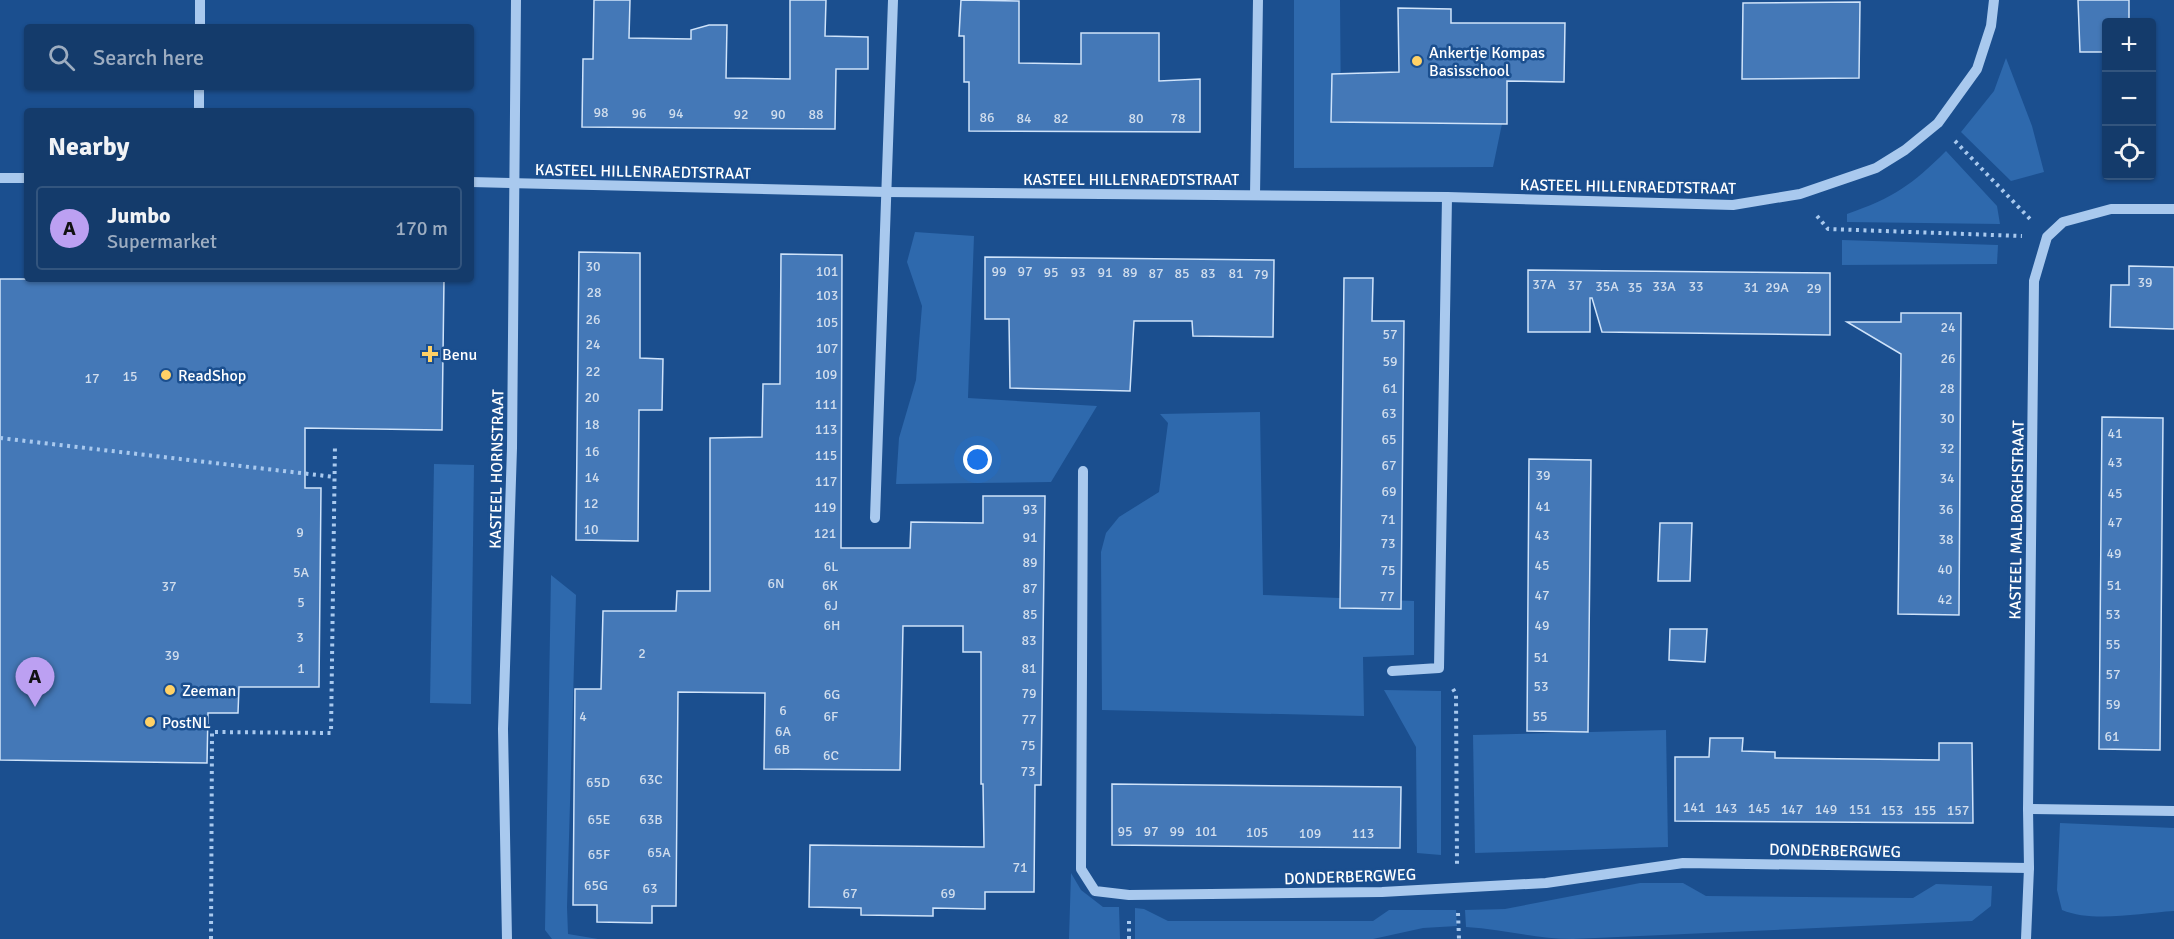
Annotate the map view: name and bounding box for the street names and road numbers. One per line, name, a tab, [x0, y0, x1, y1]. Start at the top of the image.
street label: KASTEEL HILLENRAEDTSTRAAT	[535, 160, 751, 184]
street label: KASTEEL HILLENRAEDTSTRAAT	[1023, 170, 1239, 190]
street label: KASTEEL HILLENRAEDTSTRAAT	[1520, 175, 1736, 199]
street label: KASTEEL HORNSTRAAT	[486, 389, 508, 549]
street label: KASTEEL MALBORGHSTRAAT	[2005, 420, 2029, 620]
street label: DONDERBERGWEG	[1769, 840, 1901, 862]
street label: DONDERBERGWEG	[1284, 865, 1416, 889]

